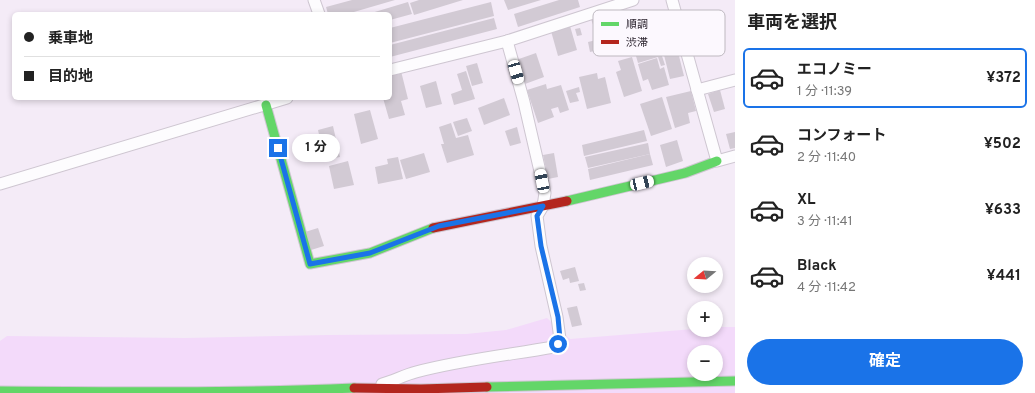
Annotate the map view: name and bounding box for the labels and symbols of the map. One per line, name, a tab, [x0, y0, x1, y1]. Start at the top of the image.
legend	[593, 10, 725, 56]
text: 順調	[626, 18, 648, 32]
text: 渋滞	[626, 36, 648, 50]
car	[507, 59, 525, 85]
callout: 1 分	[292, 134, 340, 162]
route end	[269, 139, 287, 157]
car	[534, 168, 550, 194]
car	[629, 174, 655, 192]
north arrow	[687, 257, 723, 293]
route start	[549, 335, 567, 353]

